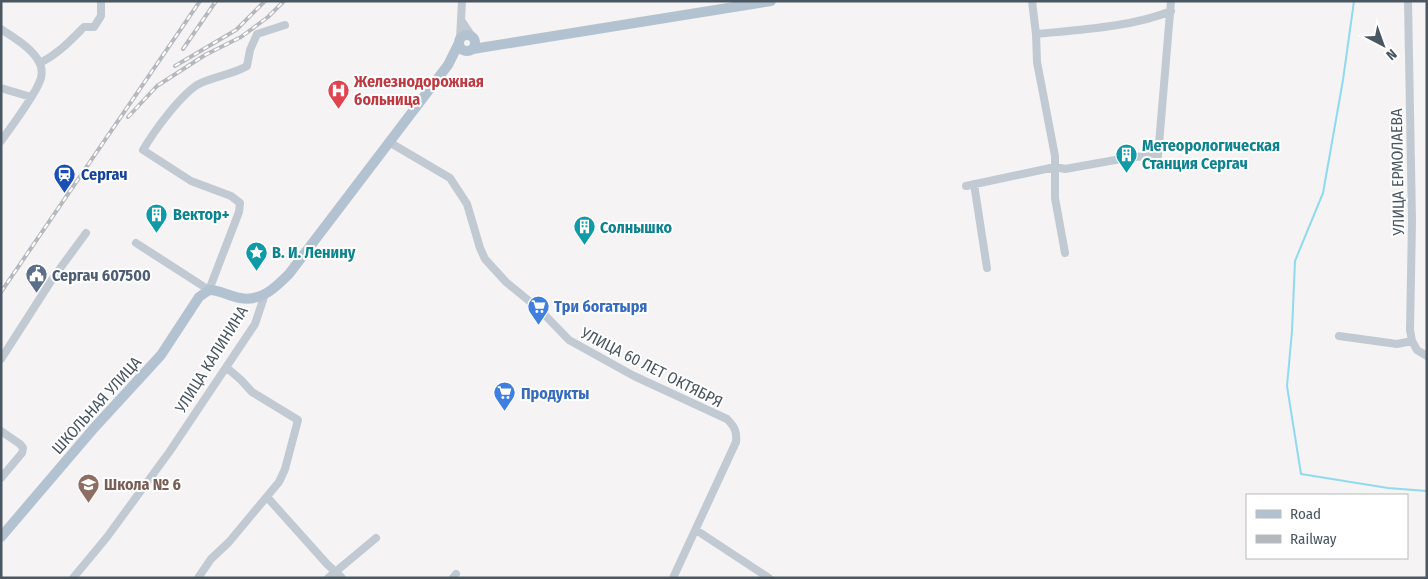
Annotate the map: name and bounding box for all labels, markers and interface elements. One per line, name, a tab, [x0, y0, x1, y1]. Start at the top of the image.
north arrow	[1358, 20, 1408, 70]
text: N	[1382, 45, 1400, 64]
place label: Железнодорожная больница	[353, 72, 484, 109]
hospital icon: Железнодорожная больница	[326, 78, 350, 109]
street label: УЛИЦА ЕРМОЛАЕВА	[1387, 108, 1408, 237]
place label: Метеорологическая Станция Сергач	[1142, 136, 1280, 173]
building icon: Метеорологическая Станция Сергач	[1114, 142, 1138, 173]
station icon: Сергач	[53, 162, 77, 193]
place label: Сергач	[81, 165, 128, 184]
building icon: Вектор+	[145, 202, 169, 233]
place label: Вектор+	[173, 205, 230, 224]
building icon: Солнышко	[572, 215, 596, 246]
place label: Солнышко	[600, 218, 672, 237]
place icon: В. И. Ленину	[244, 240, 268, 271]
place label: В. И. Ленину	[272, 243, 356, 262]
public building icon: Сергач 607500	[24, 263, 48, 294]
place label: Сергач 607500	[52, 266, 151, 285]
supermarket icon: Три богатыря	[526, 294, 550, 325]
place label: Три богатыря	[554, 297, 647, 316]
street label: УЛИЦА КАЛИНИНА	[171, 302, 252, 417]
street label: УЛИЦА 60 ЛЕТ ОКТЯБРЯ	[577, 323, 726, 411]
street label: ШКОЛЬНАЯ УЛИЦА	[48, 352, 145, 458]
supermarket icon: Продукты	[493, 381, 517, 412]
place label: Продукты	[521, 384, 589, 403]
school or university icon: Школа № 6	[76, 472, 100, 503]
place label: Школа № 6	[104, 475, 181, 494]
legend	[1246, 494, 1408, 559]
text: Road	[1290, 505, 1321, 523]
text: Railway	[1290, 530, 1337, 548]

